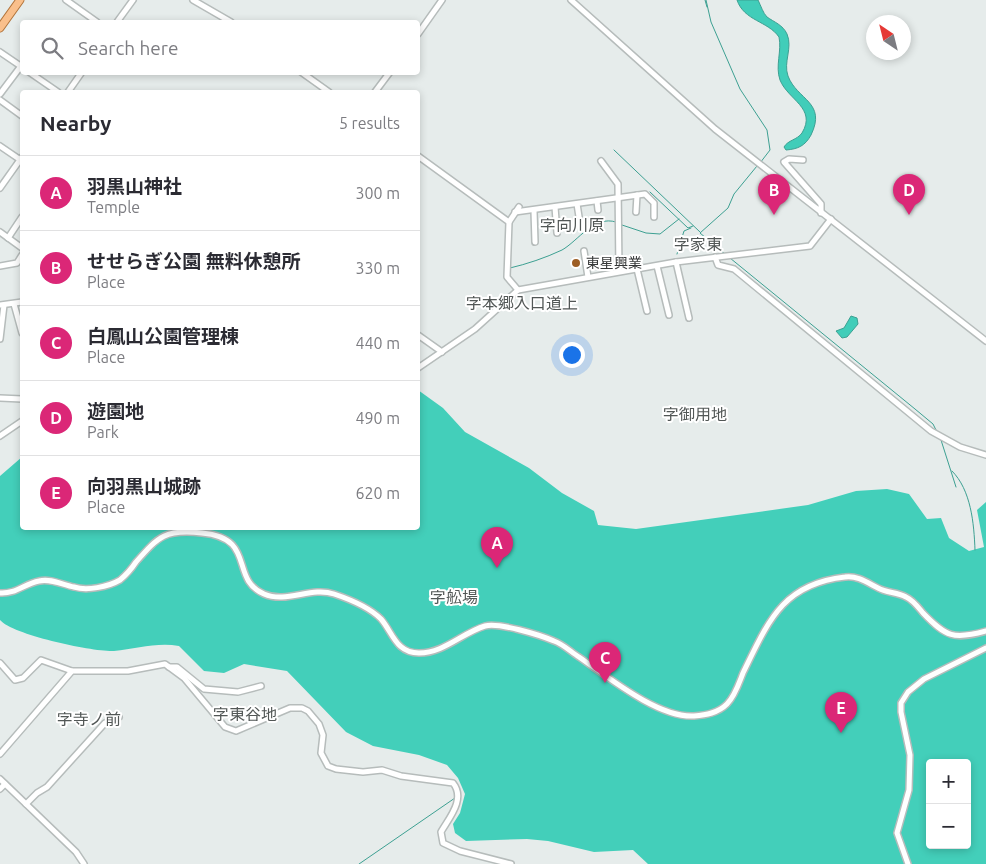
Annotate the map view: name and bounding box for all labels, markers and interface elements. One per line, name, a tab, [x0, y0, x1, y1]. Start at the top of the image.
north arrow	[866, 15, 911, 60]
search box	[20, 20, 420, 75]
icon: search	[38, 34, 66, 62]
text: Search here	[78, 37, 178, 59]
text: Nearby	[40, 111, 111, 135]
text: 5 results	[339, 114, 400, 132]
pin: B	[758, 174, 790, 215]
pin: D	[893, 174, 925, 215]
text: 羽黒山神社	[87, 175, 182, 197]
text: A	[50, 184, 62, 202]
text: 300 m	[355, 184, 400, 202]
text: Temple	[87, 198, 140, 216]
district label: 字向川原	[540, 216, 604, 234]
district label: 字家東	[674, 235, 722, 253]
text: せせらぎ公園 無料休憩所	[87, 250, 301, 272]
place label: 東星興業	[586, 255, 642, 271]
marker: 東星興業	[570, 257, 582, 269]
text: B	[51, 259, 61, 277]
text: 330 m	[355, 259, 400, 277]
text: Place	[87, 273, 125, 291]
district label: 字本郷入口道上	[466, 294, 578, 312]
text: 白鳳山公園管理棟	[87, 325, 239, 347]
text: C	[51, 334, 61, 352]
text: 440 m	[355, 334, 400, 352]
your location	[559, 342, 585, 368]
text: Place	[87, 348, 125, 366]
text: 遊園地	[87, 400, 144, 422]
district label: 字御用地	[663, 405, 727, 423]
text: D	[50, 409, 62, 427]
text: 490 m	[355, 409, 400, 427]
text: Park	[87, 423, 119, 441]
text: 向羽黒山城跡	[87, 475, 201, 497]
text: E	[51, 484, 61, 502]
text: 620 m	[355, 484, 400, 502]
text: Place	[87, 498, 125, 516]
pin: A	[481, 527, 513, 568]
district label: 字舩場	[430, 588, 478, 606]
pin: C	[589, 642, 621, 683]
pin: E	[825, 692, 857, 733]
district label: 字東谷地	[213, 705, 277, 723]
district label: 字寺ノ前	[57, 710, 121, 728]
map controls	[926, 759, 971, 849]
button: +	[926, 759, 971, 804]
button: −	[926, 804, 971, 849]

